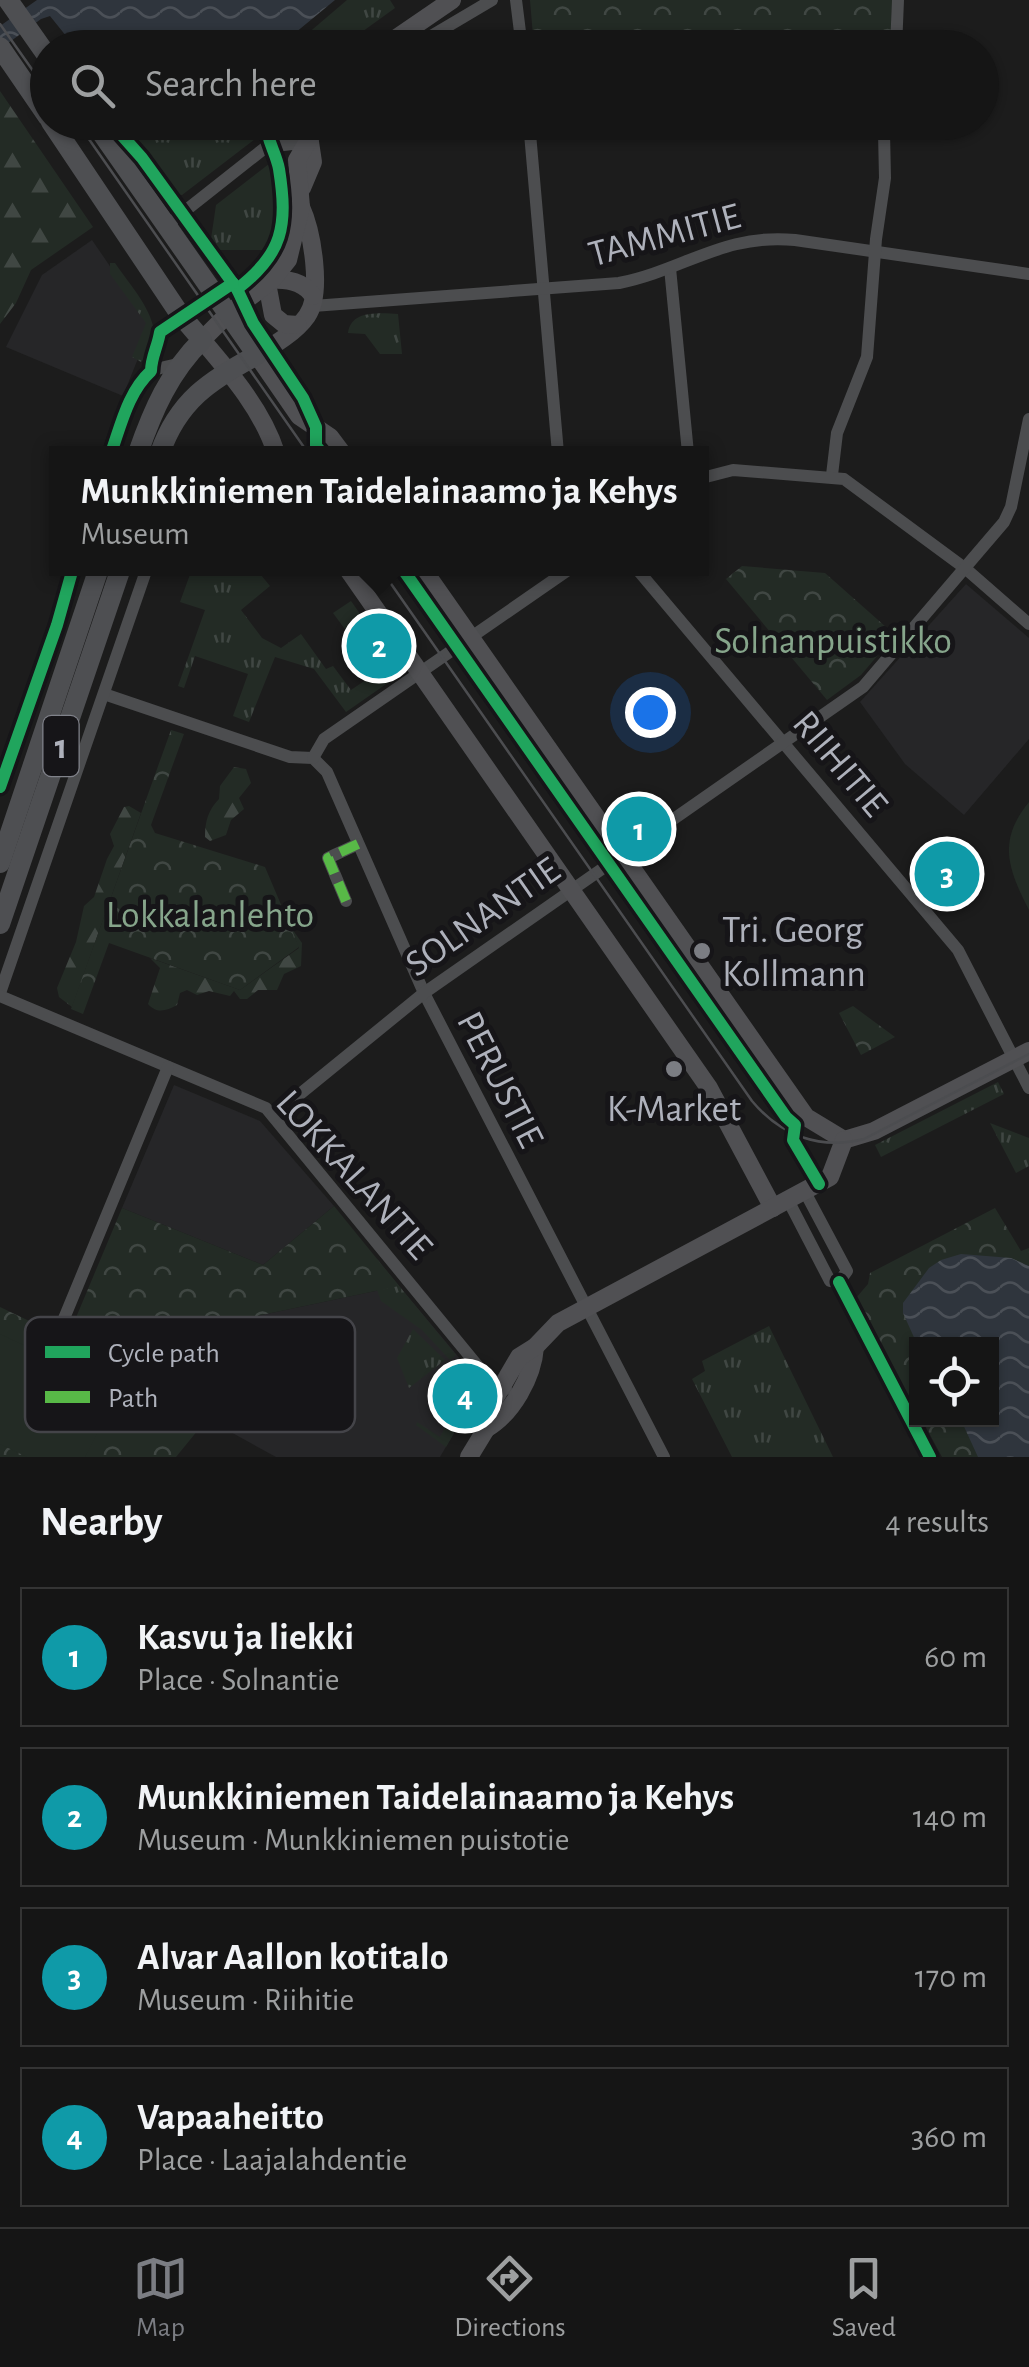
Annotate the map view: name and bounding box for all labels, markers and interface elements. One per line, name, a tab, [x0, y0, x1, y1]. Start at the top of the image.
search box	[30, 30, 999, 140]
icon: search	[65, 58, 120, 113]
text: Search here	[145, 66, 317, 104]
street label: TAMMITIE	[585, 197, 744, 274]
popup	[49, 446, 709, 576]
text: Munkkiniemen Taidelainaamo ja Kehys	[80, 473, 678, 511]
text: Museum	[80, 518, 190, 550]
pin: 2	[346, 608, 412, 684]
park label: Solnanpuistikko	[714, 623, 952, 661]
your location	[625, 687, 676, 738]
street label: RIIHITIE	[785, 704, 894, 824]
road number: 1	[44, 716, 78, 776]
pin: 1	[606, 792, 672, 866]
pin: 3	[914, 836, 980, 912]
street label: SOLNANTIE	[399, 851, 567, 984]
park label: Lokkalanlehto	[106, 897, 314, 935]
place label: Tri. Georg Kollmann	[722, 912, 866, 994]
marker: Tri. Georg Kollmann	[691, 940, 713, 962]
street label: PERUSTIE	[449, 1006, 549, 1154]
marker: K-Market	[663, 1058, 685, 1080]
street label: LOKKALANTIE	[268, 1084, 439, 1267]
place label: K-Market	[607, 1091, 741, 1129]
legend	[25, 1317, 355, 1432]
map controls	[909, 1337, 999, 1427]
button: locate	[909, 1337, 999, 1427]
text: Cycle path	[108, 1340, 220, 1368]
pin: 4	[432, 1358, 498, 1434]
text: Path	[108, 1385, 158, 1413]
text: Nearby	[40, 1501, 163, 1543]
text: 4 results	[885, 1506, 989, 1538]
text: Kasvu ja liekki	[137, 1619, 354, 1657]
text: 1	[69, 1641, 80, 1673]
text: 60 m	[924, 1641, 987, 1673]
text: Place · Solnantie	[137, 1664, 340, 1696]
text: Munkkiniemen Taidelainaamo ja Kehys	[137, 1779, 734, 1817]
text: 2	[67, 1801, 82, 1833]
text: 140 m	[913, 1801, 987, 1833]
text: Museum · Munkkiniemen puistotie	[137, 1824, 570, 1856]
text: Alvar Aallon kotitalo	[137, 1939, 449, 1977]
text: 3	[68, 1961, 81, 1993]
text: 170 m	[915, 1961, 987, 1993]
text: Museum · Riihitie	[137, 1984, 354, 2016]
text: Vapaaheitto	[137, 2099, 324, 2137]
text: 4	[66, 2121, 83, 2153]
text: 360 m	[911, 2121, 987, 2153]
text: Place · Laajalahdentie	[137, 2144, 407, 2176]
tab: Map	[133, 2251, 188, 2345]
tab: Directions	[454, 2251, 566, 2345]
tab: Saved	[832, 2251, 896, 2345]

